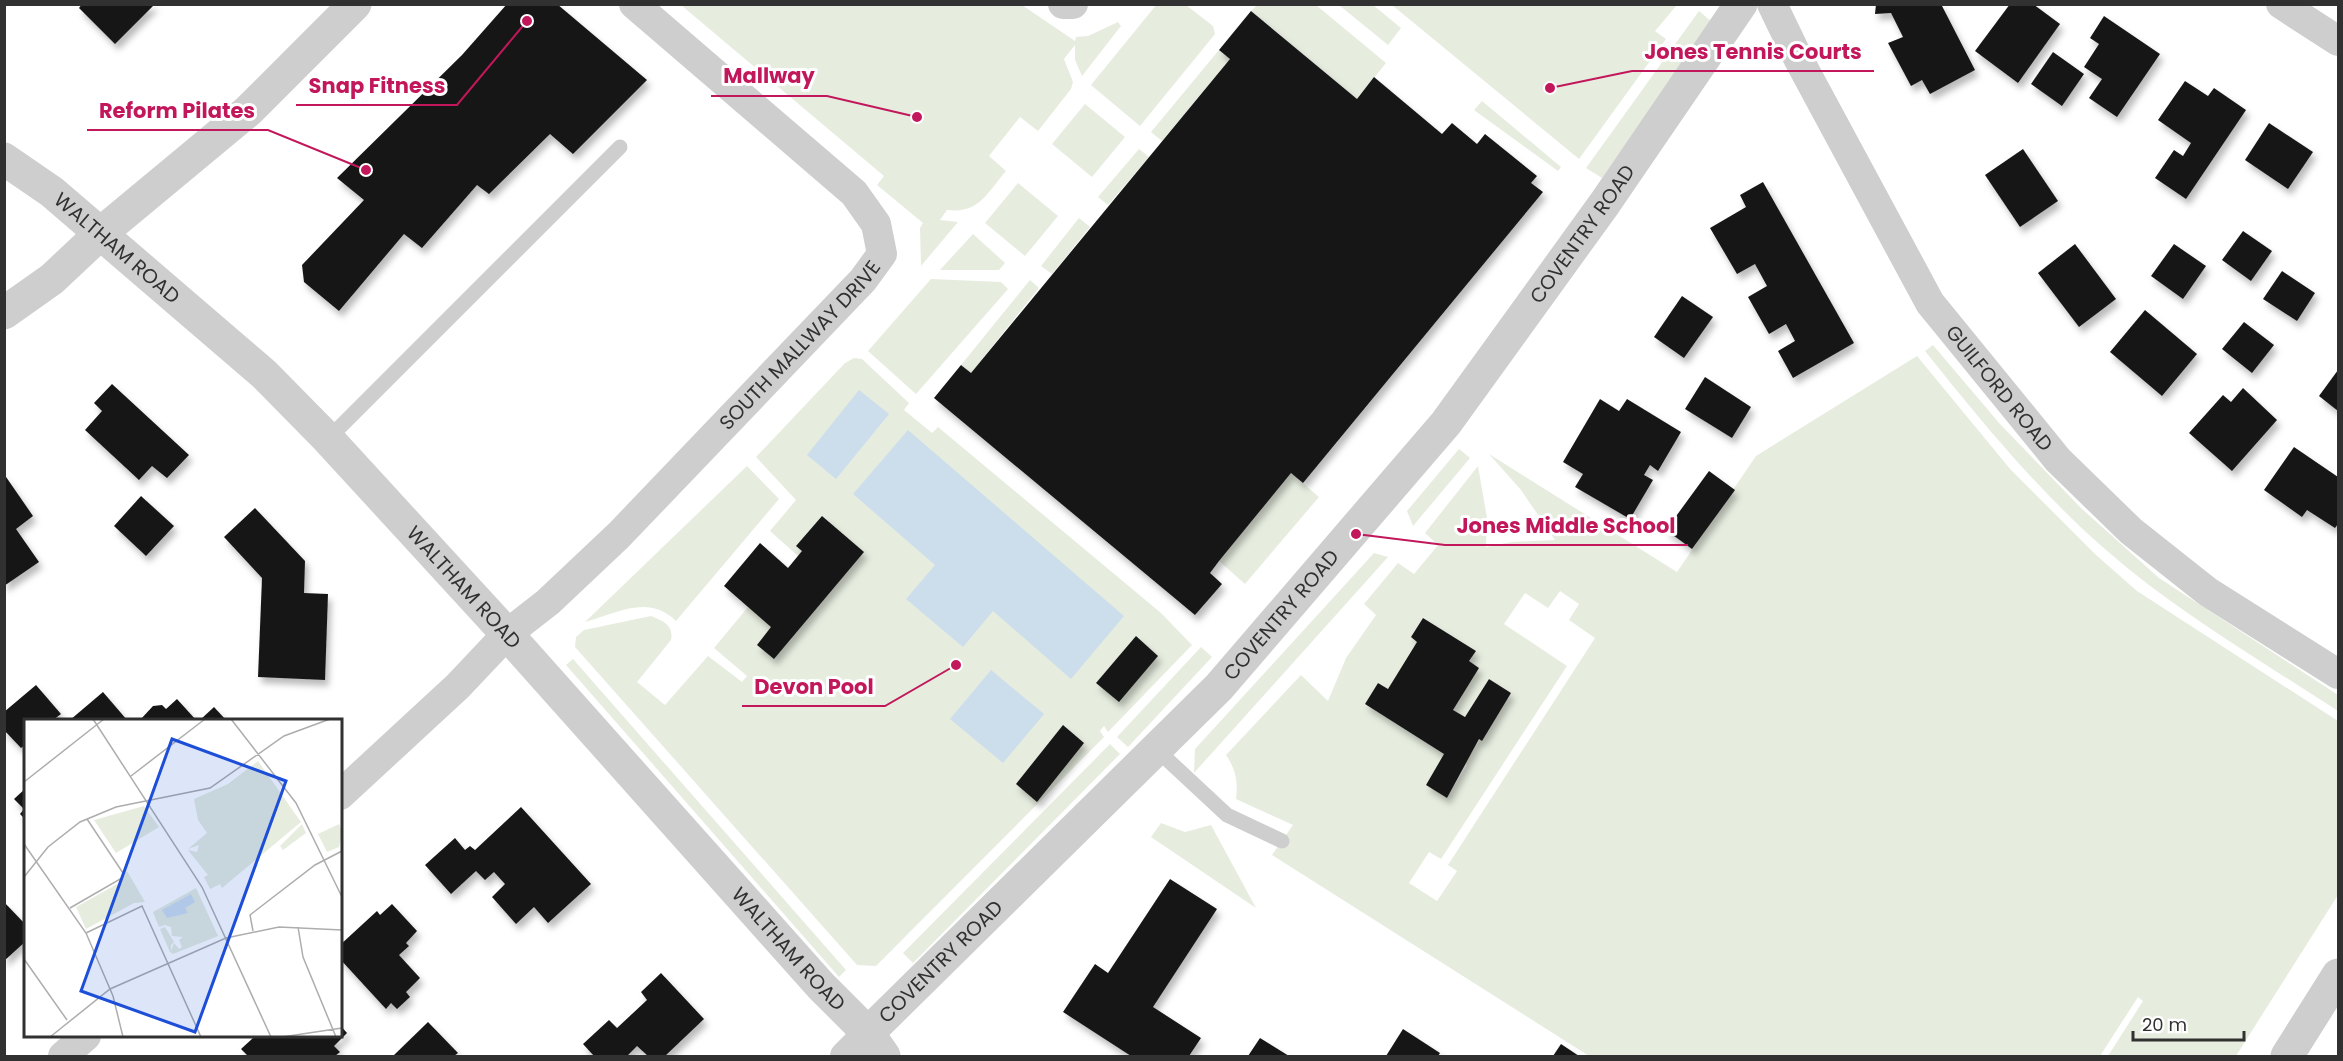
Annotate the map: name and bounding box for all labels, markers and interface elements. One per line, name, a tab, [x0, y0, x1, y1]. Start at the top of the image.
callout: Jones Tennis Courts	[1632, 32, 1874, 71]
text: Jones Tennis Courts	[1644, 37, 1862, 66]
callout: Mallway	[711, 57, 827, 96]
text: Mallway	[723, 61, 816, 90]
callout: Snap Fitness	[296, 66, 457, 105]
text: Snap Fitness	[309, 71, 445, 100]
callout: Reform Pilates	[87, 91, 268, 130]
text: Reform Pilates	[99, 96, 255, 125]
street label: COVENTRY ROAD	[1523, 159, 1641, 309]
street label: WALTHAM ROAD	[48, 186, 186, 310]
street label: SOUTH MALLWAY DRIVE	[713, 254, 887, 436]
street label: GUILFORD ROAD	[1939, 319, 2059, 457]
callout: Jones Middle School	[1445, 506, 1688, 545]
text: Jones Middle School	[1456, 511, 1676, 540]
street label: WALTHAM ROAD	[400, 520, 528, 655]
street label: COVENTRY ROAD	[1217, 543, 1345, 686]
callout: Devon Pool	[742, 667, 885, 706]
text: Devon Pool	[754, 672, 874, 701]
inset map	[24, 719, 342, 1037]
street label: WALTHAM ROAD	[725, 881, 852, 1017]
street label: COVENTRY ROAD	[872, 894, 1009, 1029]
scale bar	[2133, 1004, 2244, 1042]
text: 20 m	[2142, 1012, 2187, 1037]

